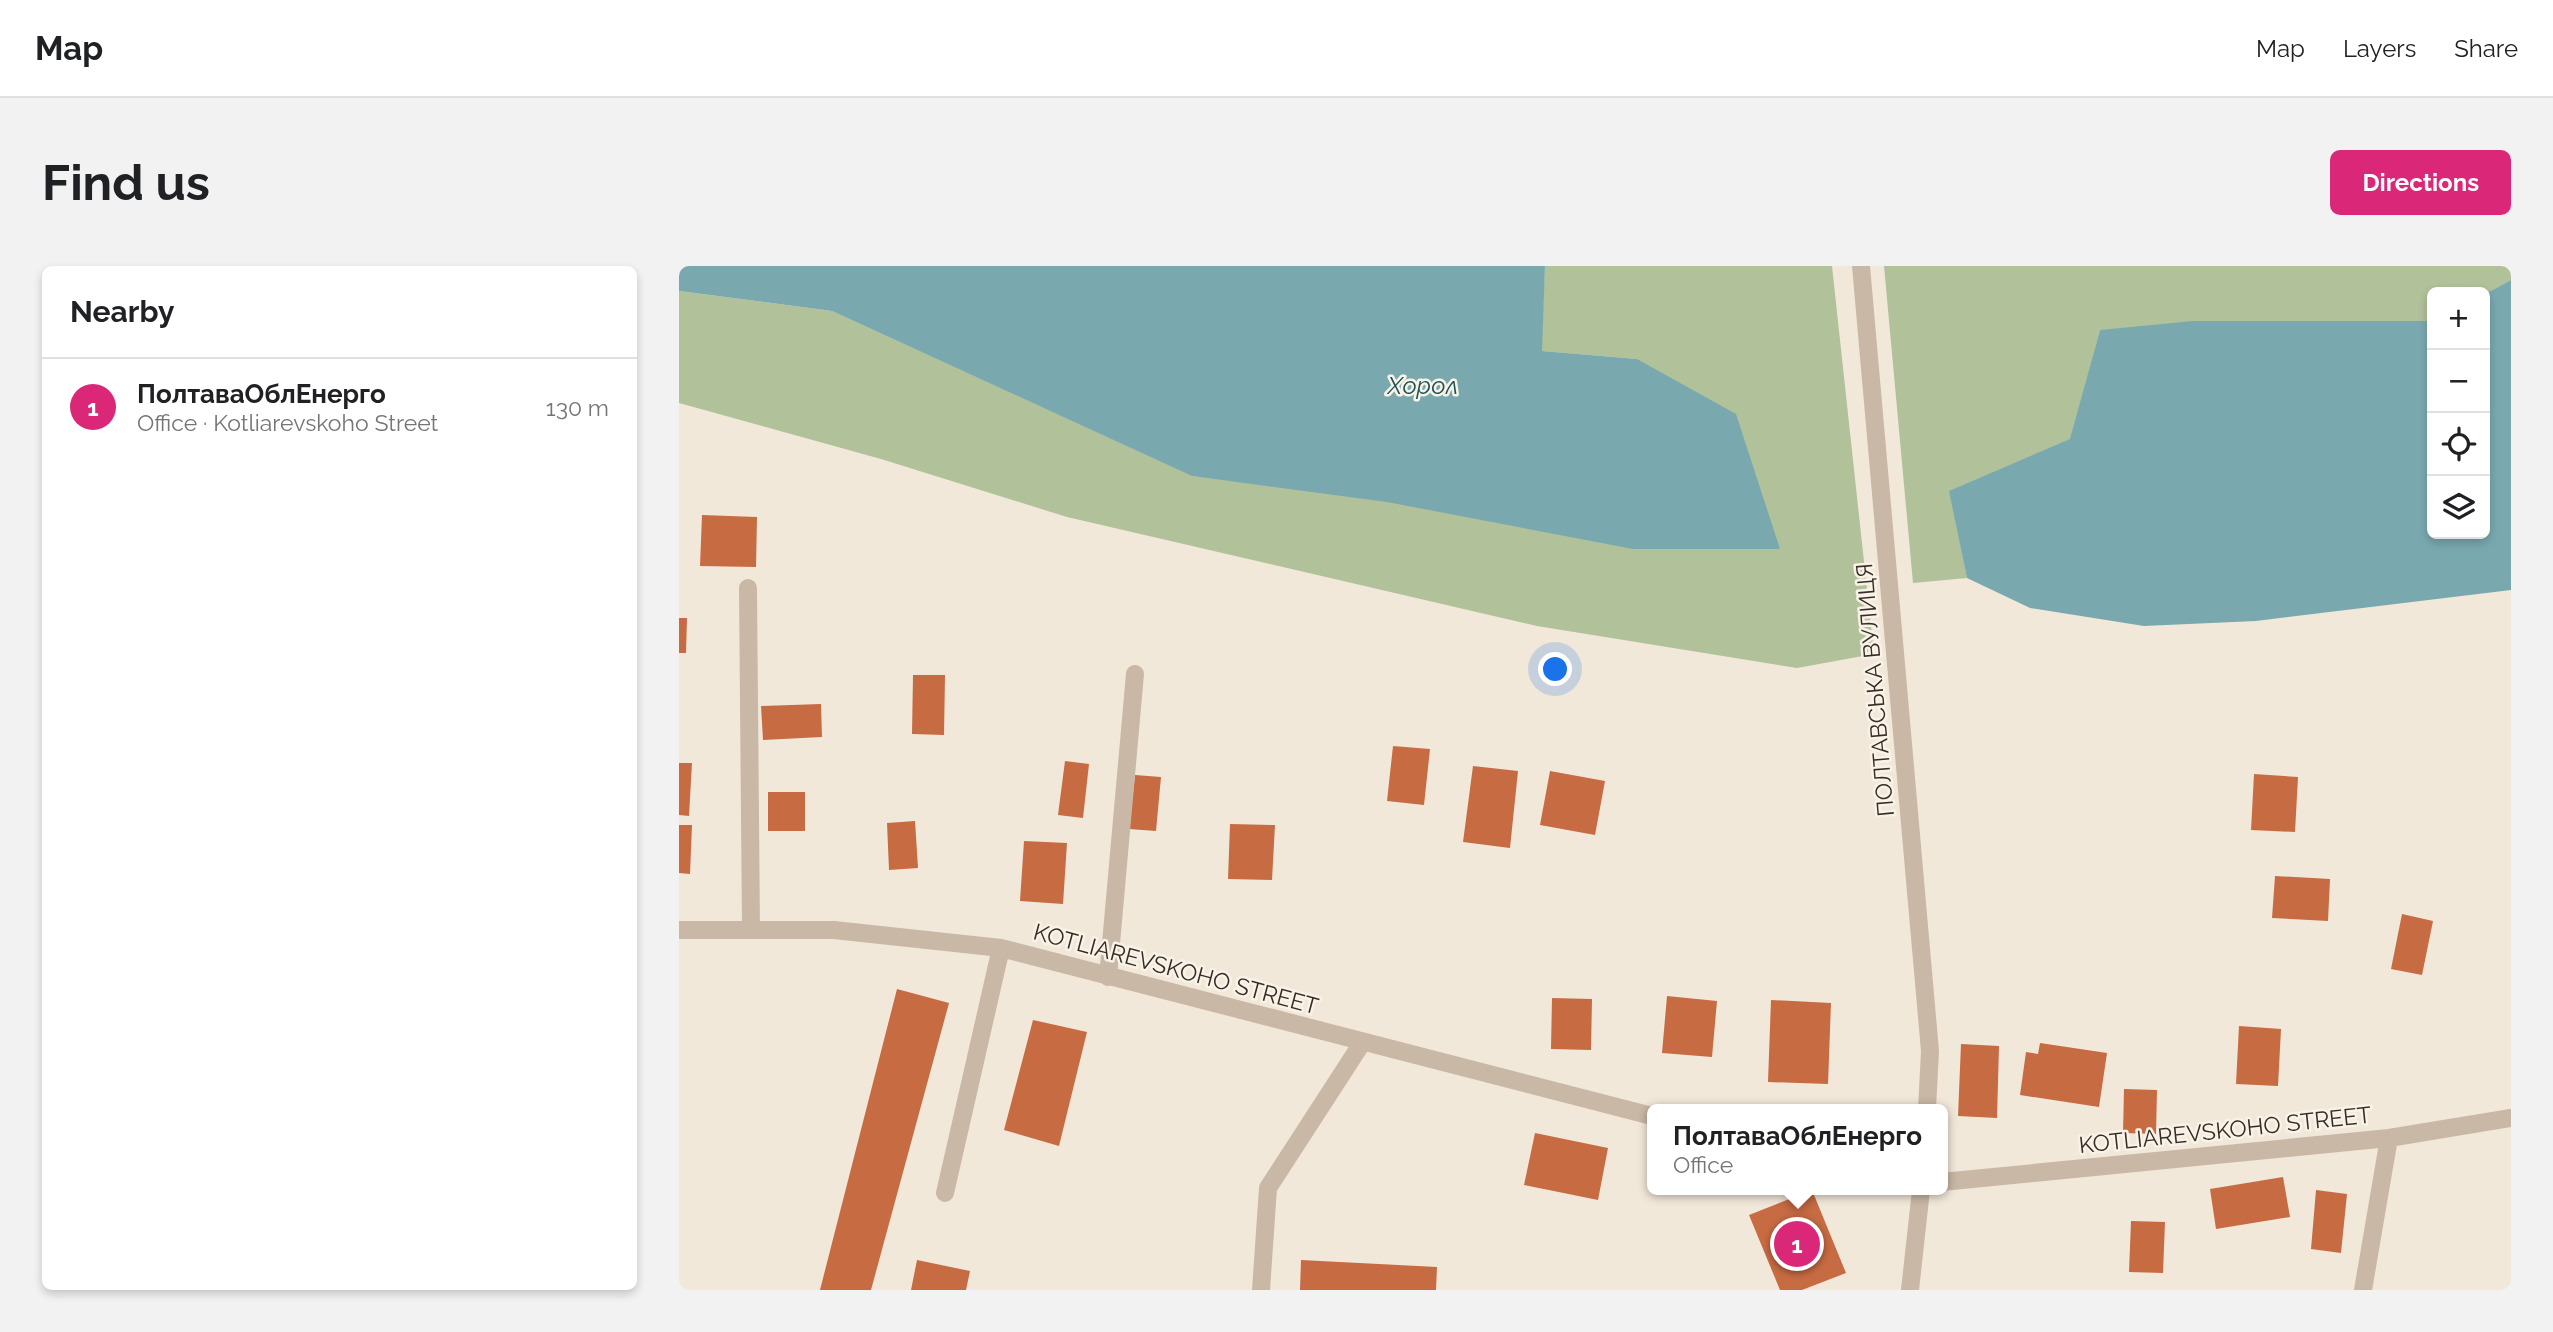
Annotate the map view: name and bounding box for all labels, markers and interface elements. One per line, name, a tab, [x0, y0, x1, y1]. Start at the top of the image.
text: Map	[35, 29, 103, 68]
text: Map	[2256, 34, 2305, 63]
text: Layers	[2343, 34, 2416, 63]
text: Share	[2454, 34, 2518, 63]
button: Directions	[2330, 150, 2511, 215]
text: Find us	[42, 154, 210, 211]
map controls	[2427, 287, 2490, 539]
button: +	[2427, 287, 2490, 350]
text: Nearby	[70, 294, 174, 329]
button: −	[2427, 350, 2490, 413]
water label: Хорол	[1386, 371, 1458, 400]
text: ПолтаваОблЕнерго	[137, 379, 386, 409]
text: 1	[87, 394, 99, 421]
text: 130 m	[546, 394, 609, 421]
text: Office · Kotliarevskoho Street	[137, 409, 438, 436]
button: locate	[2427, 413, 2490, 476]
button: layers	[2427, 476, 2490, 539]
street label: ПОЛТАВСЬКА ВУЛИЦЯ	[1850, 562, 1899, 818]
your location	[1538, 652, 1572, 686]
street label: KOTLIAREVSKOHO STREET	[1031, 917, 1321, 1020]
street label: KOTLIAREVSKOHO STREET	[2077, 1101, 2372, 1158]
popup	[1647, 1104, 1948, 1195]
text: ПолтаваОблЕнерго	[1673, 1121, 1922, 1151]
text: Office	[1673, 1151, 1733, 1178]
pin: 1	[1774, 1218, 1820, 1270]

